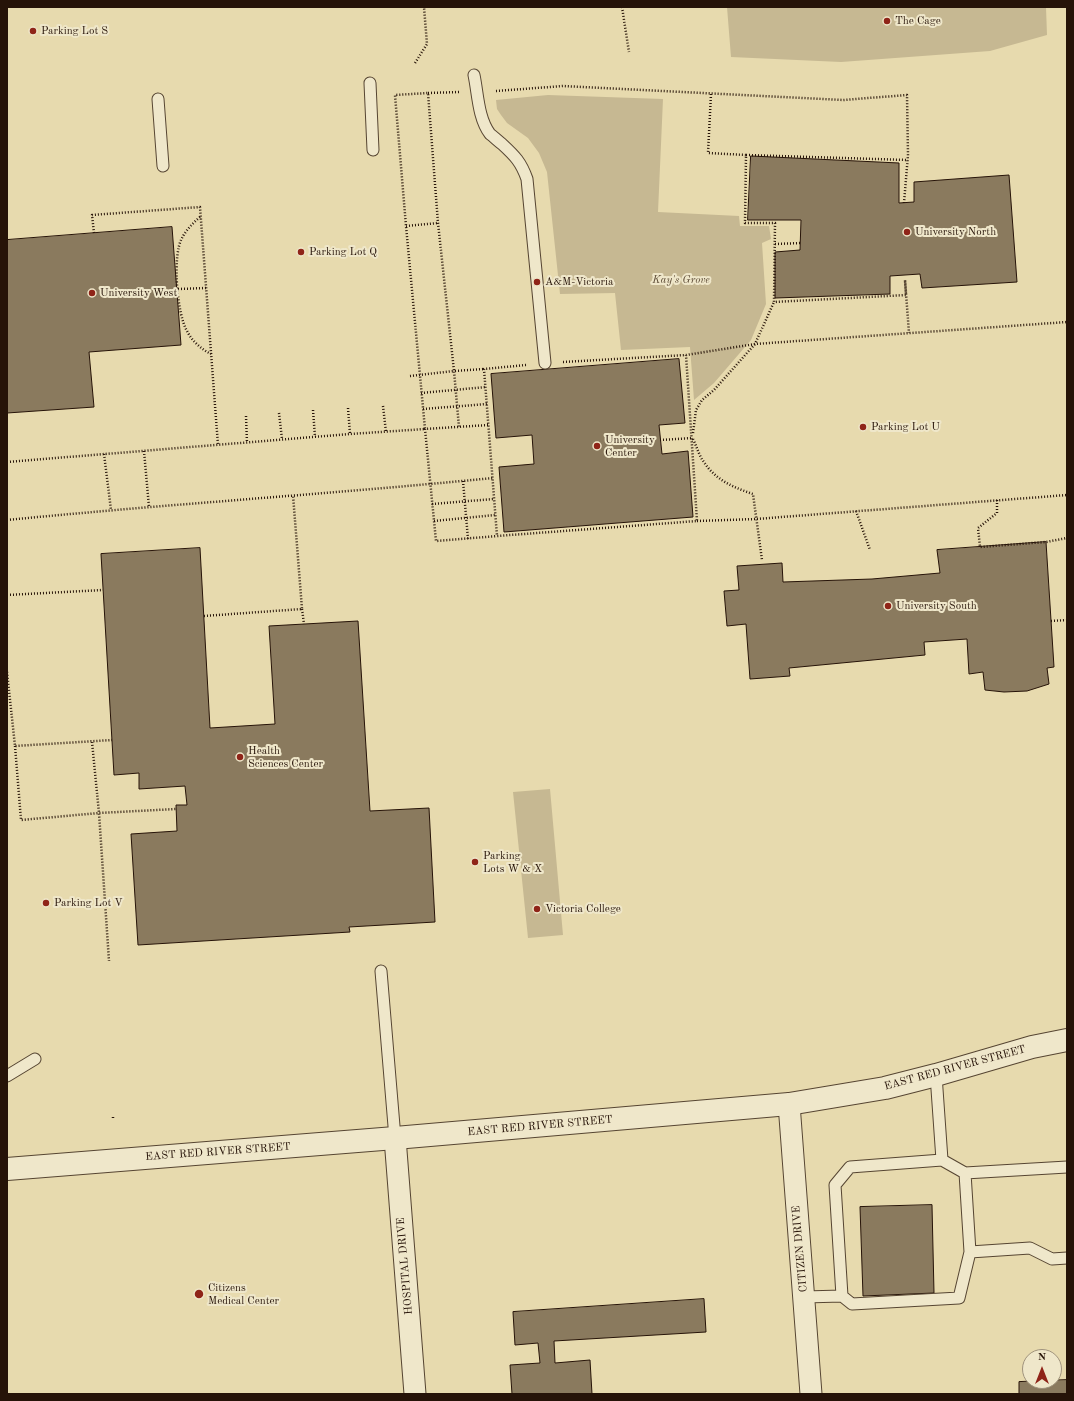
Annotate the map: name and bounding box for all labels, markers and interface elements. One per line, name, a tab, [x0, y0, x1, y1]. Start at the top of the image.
place label: The Cage	[895, 14, 941, 28]
marker: The Cage	[882, 16, 892, 26]
place label: Parking Lot S	[41, 24, 108, 38]
marker: Parking Lot S	[28, 26, 38, 36]
place label: University North	[915, 225, 996, 239]
marker: University North	[902, 227, 912, 237]
place label: Parking Lot Q	[309, 245, 377, 259]
marker: Parking Lot Q	[296, 247, 306, 257]
park label: Kay's Grove	[652, 273, 710, 287]
place label: A&M-Victoria	[545, 275, 613, 289]
marker: A&M-Victoria	[532, 277, 542, 287]
place label: University West	[100, 286, 177, 300]
marker: University West	[87, 288, 97, 298]
place label: Parking Lot U	[871, 420, 940, 434]
marker: Parking Lot U	[858, 422, 868, 432]
place label: University Center	[605, 433, 655, 459]
marker: University Center	[592, 441, 602, 451]
place label: University South	[896, 599, 977, 613]
marker: University South	[883, 601, 893, 611]
place label: Health Sciences Center	[248, 744, 323, 770]
marker: Health Sciences Center	[235, 752, 245, 762]
place label: Parking Lots W & X	[483, 849, 542, 875]
marker: Parking Lots W & X	[470, 857, 480, 867]
place label: Parking Lot V	[54, 896, 123, 910]
marker: Parking Lot V	[41, 898, 51, 908]
place label: Victoria College	[545, 902, 621, 916]
marker: Victoria College	[532, 904, 542, 914]
street label: EAST RED RIVER STREET	[883, 1043, 1027, 1093]
street label: EAST RED RIVER STREET	[467, 1113, 613, 1139]
street label: EAST RED RIVER STREET	[145, 1140, 291, 1164]
street label: CITIZEN DRIVE	[790, 1205, 810, 1293]
street label: HOSPITAL DRIVE	[394, 1217, 416, 1315]
place label: Citizens Medical Center	[208, 1281, 279, 1307]
marker: Citizens Medical Center	[193, 1288, 205, 1300]
north arrow	[1022, 1349, 1062, 1389]
text: N	[1038, 1352, 1046, 1363]

